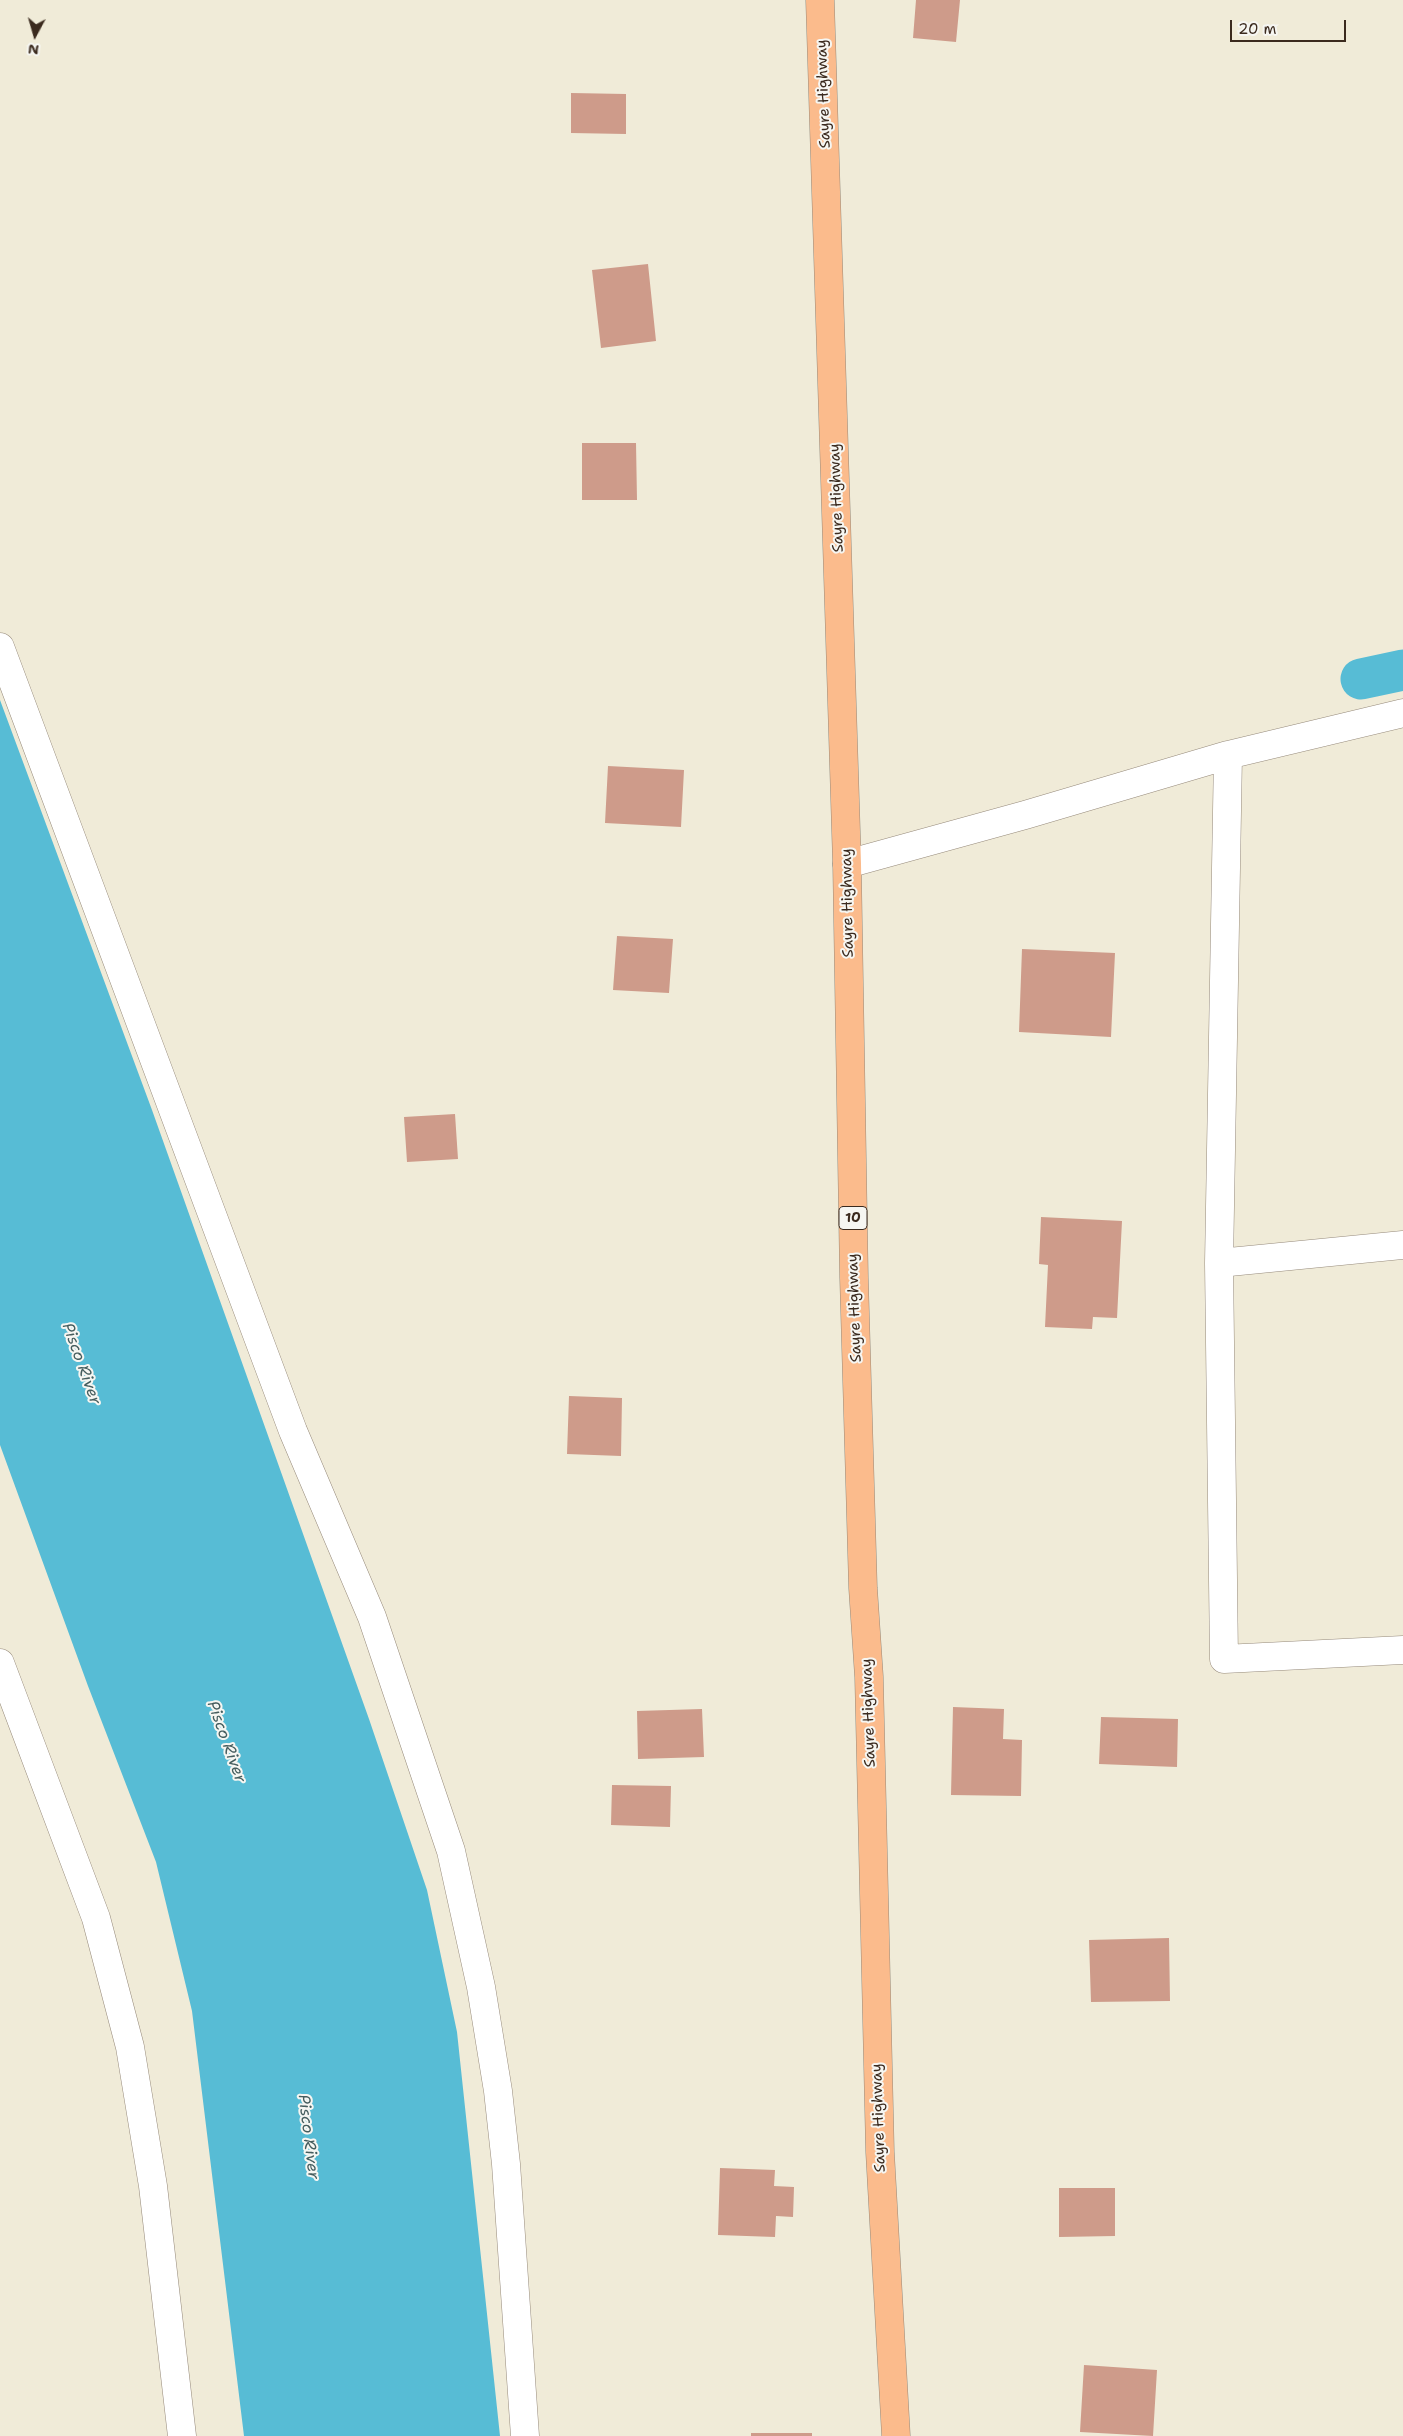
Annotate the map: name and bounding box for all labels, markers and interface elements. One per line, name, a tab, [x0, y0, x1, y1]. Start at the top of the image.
north arrow	[10, 10, 60, 60]
scale bar	[1233, 10, 1349, 42]
text: 20 m	[1238, 19, 1277, 39]
street label: Sayre Highway	[813, 39, 835, 149]
text: N	[27, 40, 40, 59]
street label: Sayre Highway	[826, 443, 848, 553]
street label: Sayre Highway	[838, 848, 858, 958]
road number: 10	[839, 1206, 867, 1230]
street label: Sayre Highway	[844, 1253, 866, 1363]
water label: Pisco River	[57, 1321, 105, 1407]
street label: Sayre Highway	[858, 1658, 880, 1768]
water label: Pisco River	[202, 1699, 250, 1785]
street label: Sayre Highway	[868, 2063, 890, 2173]
water label: Pisco River	[293, 2093, 323, 2181]

